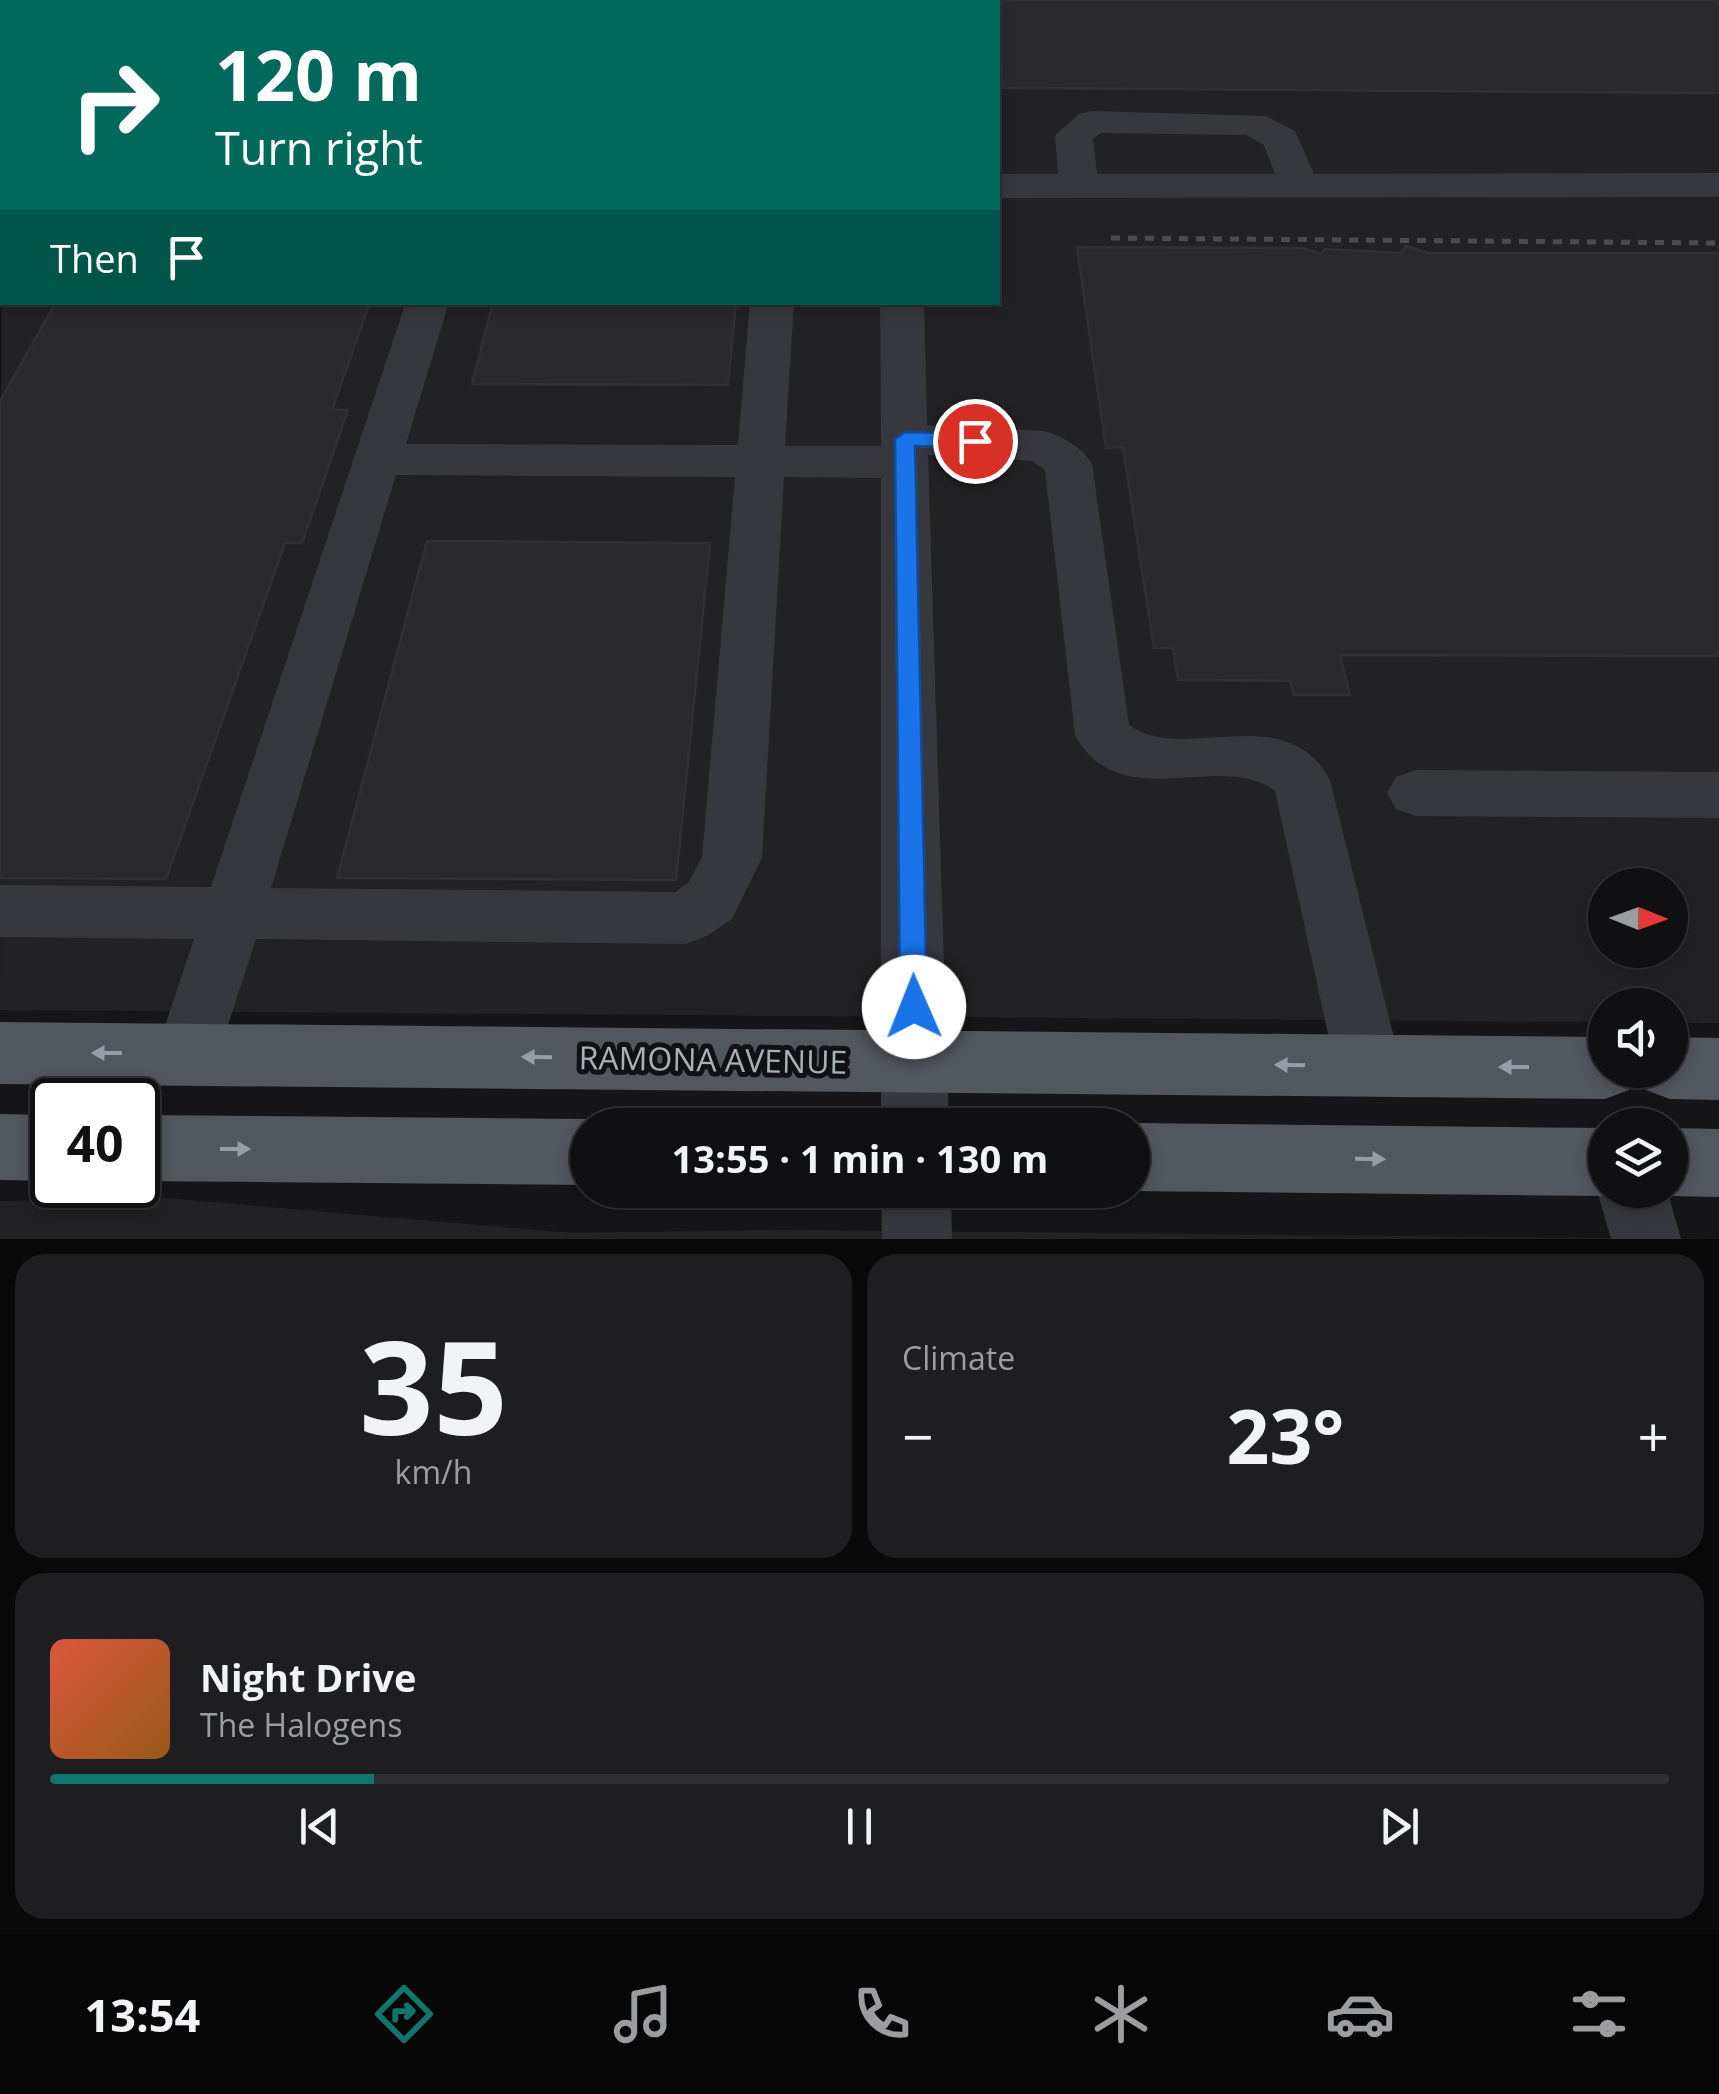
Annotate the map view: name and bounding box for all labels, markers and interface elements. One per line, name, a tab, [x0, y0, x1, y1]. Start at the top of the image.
text: 120 m	[215, 26, 422, 122]
icon: right	[50, 40, 180, 170]
text: Turn right	[215, 117, 423, 178]
icon: arrive	[159, 230, 214, 285]
text: Then	[50, 232, 139, 284]
pin	[933, 399, 1018, 484]
icon: arrive	[948, 414, 1003, 469]
north arrow	[1588, 868, 1688, 968]
map controls	[1588, 868, 1688, 1208]
position arrow	[862, 955, 966, 1059]
button: sound	[1588, 988, 1688, 1088]
street label: RAMONA AVENUE	[578, 1035, 848, 1083]
one-way arrow	[90, 1045, 122, 1061]
one-way arrow	[520, 1049, 552, 1065]
one-way arrow	[1274, 1057, 1306, 1073]
one-way arrow	[1497, 1059, 1529, 1075]
speed limit sign: 40	[30, 1078, 160, 1208]
button: layers	[1588, 1108, 1688, 1208]
text: 13:55 · 1 min · 130 m	[672, 1132, 1048, 1184]
one-way arrow	[219, 1141, 251, 1157]
one-way arrow	[1354, 1151, 1386, 1167]
text: 35	[359, 1296, 508, 1473]
text: Climate	[902, 1336, 1015, 1379]
text: 23°	[1227, 1384, 1344, 1486]
text: −	[902, 1398, 933, 1473]
text: +	[1638, 1398, 1669, 1473]
text: km/h	[395, 1450, 472, 1493]
text: Night Drive	[200, 1651, 416, 1703]
text: The Halogens	[200, 1703, 402, 1746]
icon: previous	[292, 1799, 347, 1854]
icon: pause	[832, 1799, 887, 1854]
icon: next	[1372, 1799, 1427, 1854]
icon: directions	[369, 1979, 439, 2049]
icon: music	[608, 1979, 678, 2049]
icon: phone	[847, 1979, 917, 2049]
icon: climate	[1086, 1979, 1156, 2049]
icon: car	[1325, 1979, 1395, 2049]
icon: filters	[1564, 1979, 1634, 2049]
text: 13:54	[85, 1984, 200, 2045]

